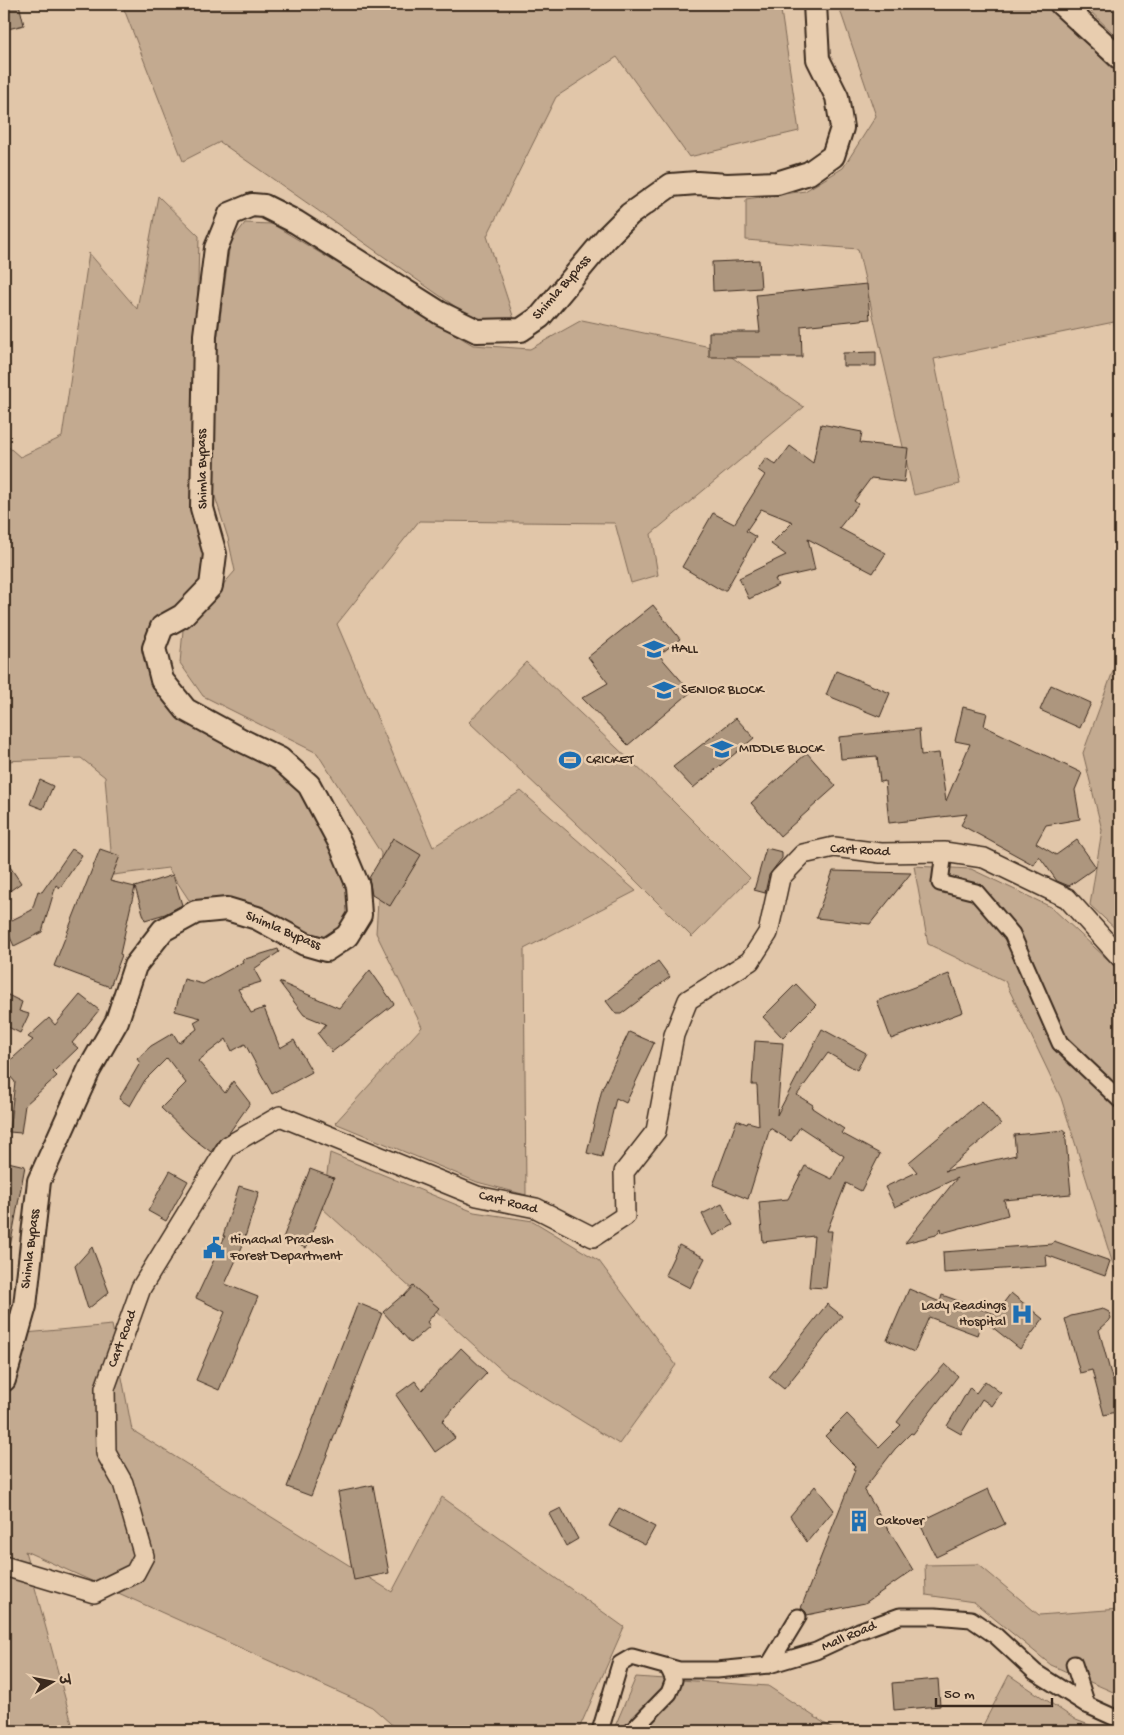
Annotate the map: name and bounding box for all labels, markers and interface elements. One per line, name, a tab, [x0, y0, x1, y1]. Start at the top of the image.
street label: Shimla Bypass	[529, 252, 595, 324]
street label: Shimla Bypass	[194, 428, 212, 509]
school or university icon: HALL	[641, 636, 667, 662]
place label: HALL	[671, 641, 698, 658]
school or university icon: SENIOR BLOCK	[651, 677, 677, 703]
place label: SENIOR BLOCK	[681, 682, 765, 699]
school or university icon: MIDDLE BLOCK	[709, 736, 735, 762]
place label: MIDDLE BLOCK	[739, 741, 825, 758]
sports icon: CRICKET	[557, 747, 583, 773]
place label: CRICKET	[586, 752, 634, 769]
street label: Cart Road	[830, 841, 892, 861]
street label: Shimla Bypass	[243, 908, 324, 955]
street label: Cart Road	[477, 1188, 541, 1219]
street label: Shimla Bypass	[18, 1207, 44, 1290]
place label: Himachal Pradesh Forest Department	[229, 1232, 343, 1265]
public building icon: Himachal Pradesh Forest Department	[201, 1235, 227, 1261]
place label: Lady Readings Hospital	[921, 1298, 1007, 1331]
hospital icon: Lady Readings Hospital	[1009, 1301, 1035, 1327]
street label: Cart Road	[105, 1306, 142, 1370]
building icon: Oakover	[846, 1508, 872, 1534]
place label: Oakover	[876, 1513, 925, 1530]
street label: Mall Road	[819, 1617, 880, 1656]
north arrow	[28, 1658, 78, 1708]
text: उ	[53, 1672, 72, 1688]
scale bar	[936, 1675, 1053, 1707]
text: 50 m	[944, 1686, 975, 1704]

